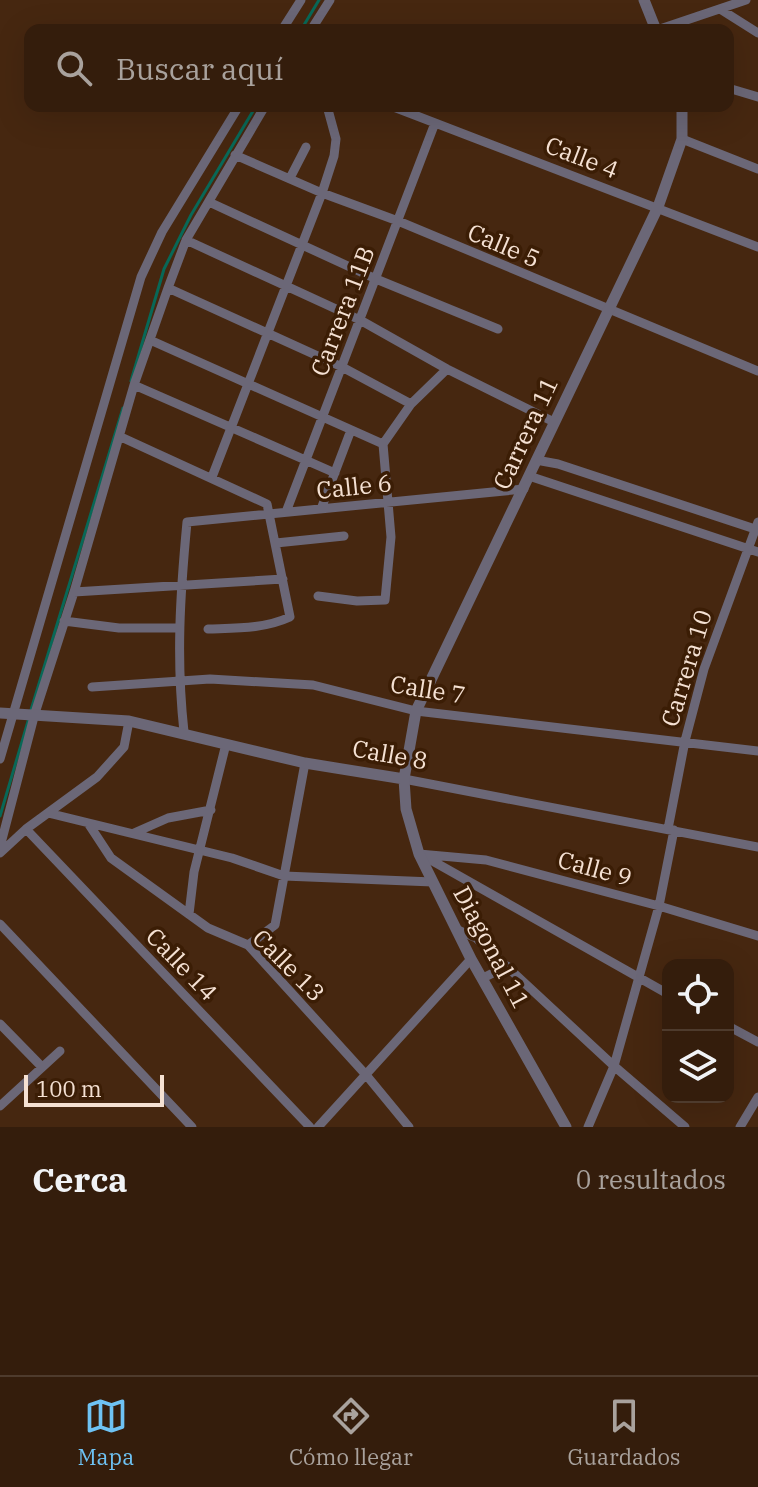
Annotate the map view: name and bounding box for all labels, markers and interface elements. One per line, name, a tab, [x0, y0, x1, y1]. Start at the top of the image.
search box	[24, 24, 734, 112]
icon: search	[52, 46, 96, 90]
text: Buscar aquí	[116, 49, 283, 88]
street label: Calle 4	[541, 129, 623, 185]
street label: Calle 5	[463, 215, 545, 275]
street label: Carrera 11B	[303, 241, 381, 381]
street label: Carrera 11	[485, 372, 565, 494]
street label: Calle 6	[315, 466, 393, 506]
street label: Carrera 10	[653, 606, 719, 730]
street label: Calle 7	[388, 667, 468, 711]
street label: Calle 8	[350, 732, 430, 776]
street label: Calle 9	[554, 843, 636, 893]
street label: Diagonal 11	[446, 880, 538, 1014]
street label: Calle 14	[139, 920, 225, 1008]
street label: Calle 13	[246, 922, 332, 1008]
map controls	[662, 959, 734, 1103]
button: locate	[662, 959, 734, 1031]
button: layers	[662, 1031, 734, 1103]
scale bar	[24, 1071, 164, 1107]
text: 100 m	[36, 1074, 102, 1103]
text: Cerca	[32, 1157, 128, 1201]
text: 0 resultados	[576, 1162, 726, 1196]
tab: Mapa	[77, 1394, 134, 1471]
tab: Cómo llegar	[289, 1394, 413, 1471]
tab: Guardados	[567, 1394, 681, 1471]

